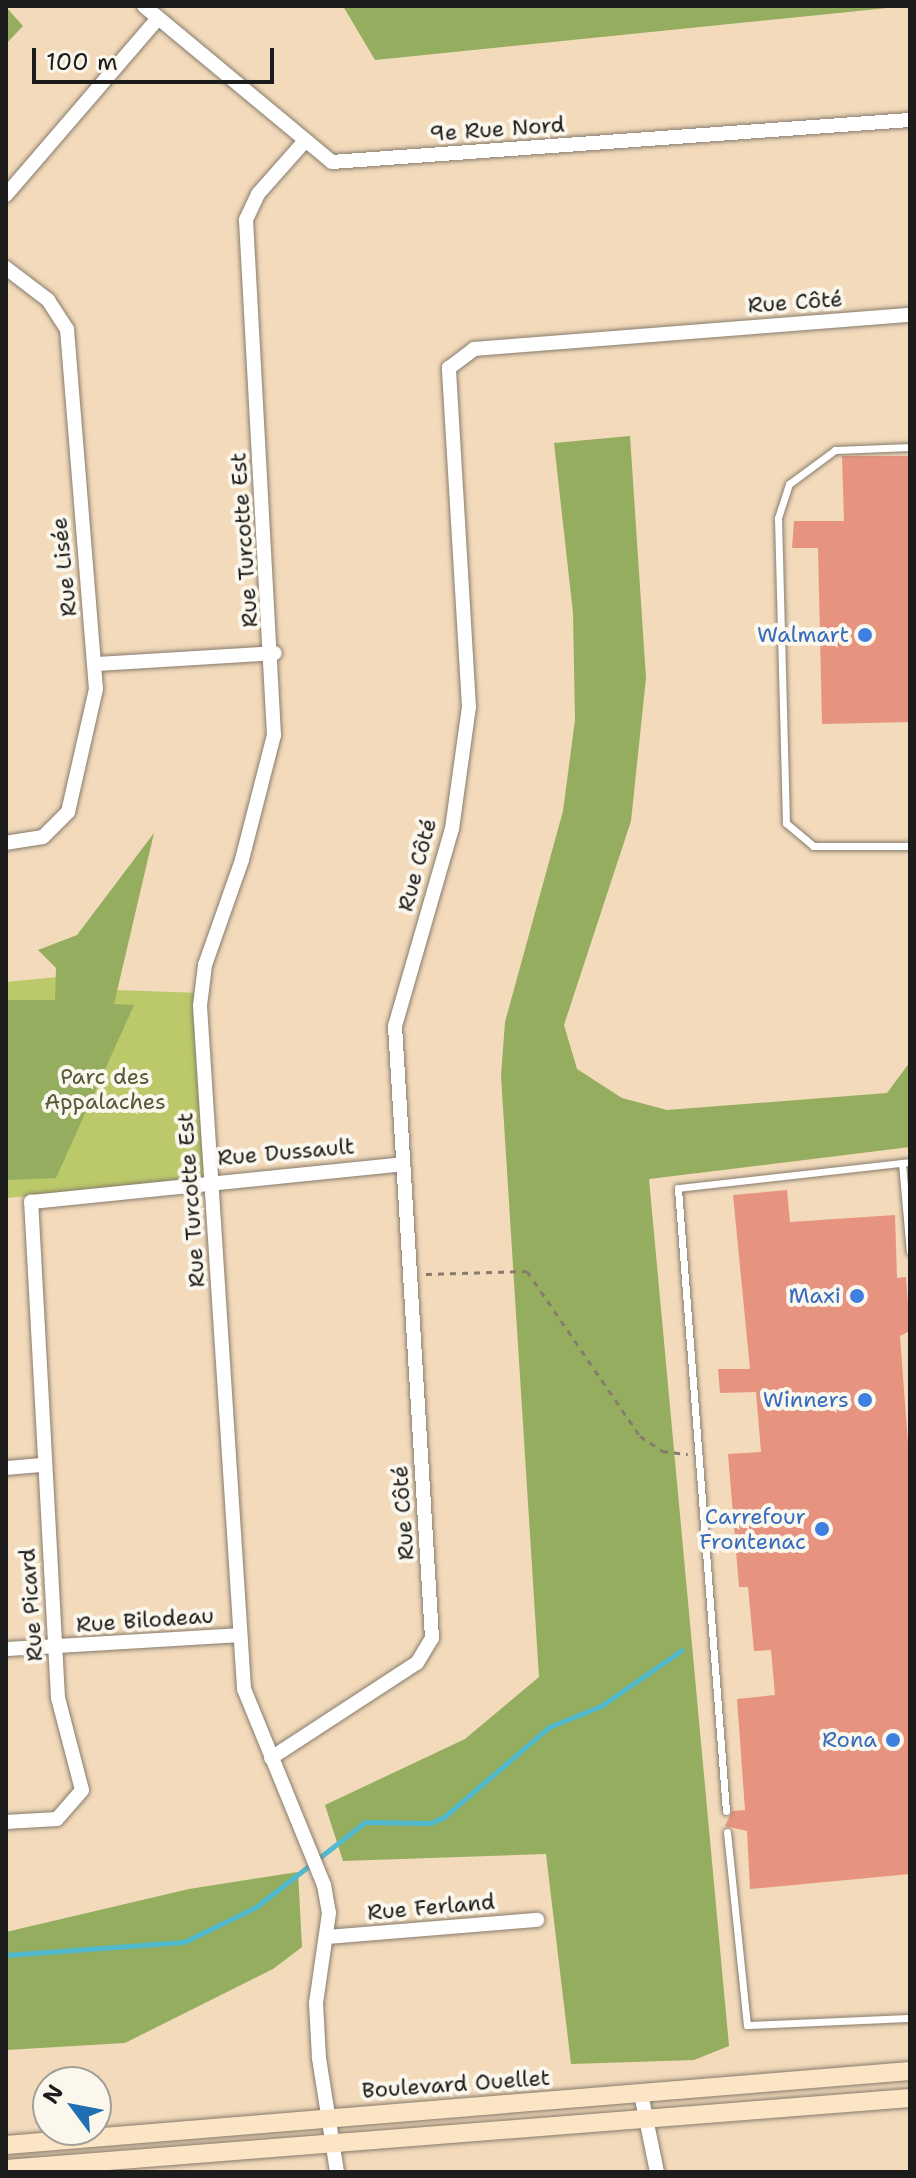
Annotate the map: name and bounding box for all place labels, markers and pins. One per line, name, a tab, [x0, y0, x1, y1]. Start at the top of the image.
place label: Walmart	[757, 622, 849, 648]
marker: Walmart	[856, 626, 874, 644]
place label: Maxi	[788, 1283, 841, 1309]
marker: Maxi	[848, 1287, 866, 1305]
place label: Winners	[763, 1387, 849, 1413]
marker: Winners	[856, 1391, 874, 1409]
place label: Carrefour Frontenac	[700, 1503, 806, 1554]
marker: Carrefour Frontenac	[813, 1520, 831, 1538]
place label: Rona	[822, 1727, 877, 1753]
marker: Rona	[884, 1731, 902, 1749]

